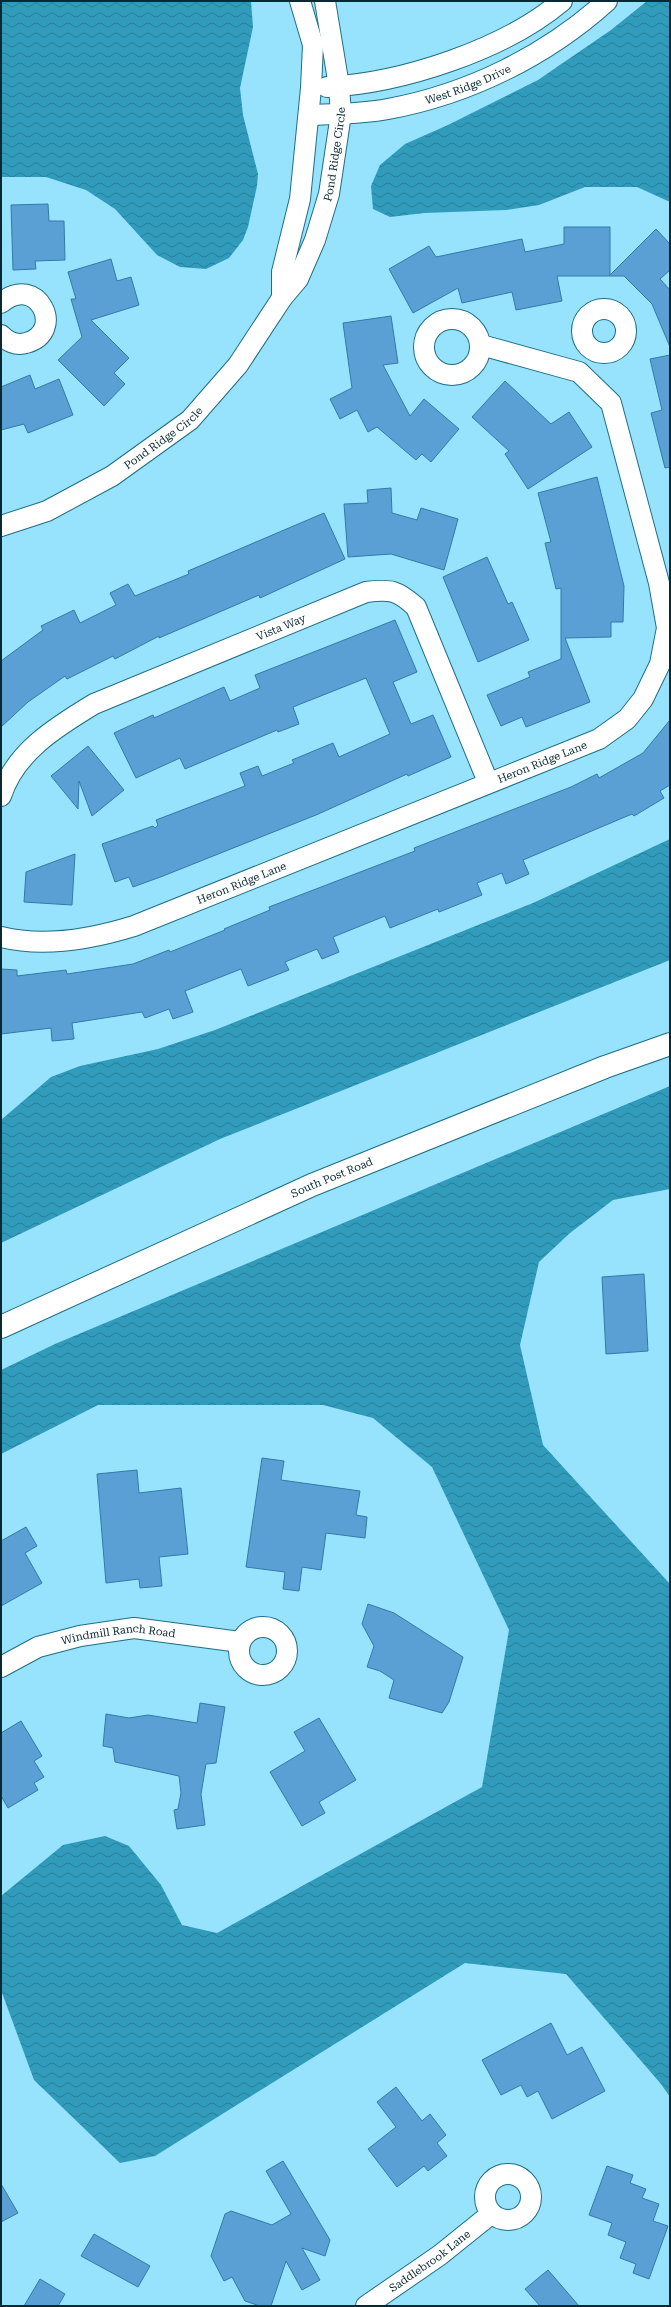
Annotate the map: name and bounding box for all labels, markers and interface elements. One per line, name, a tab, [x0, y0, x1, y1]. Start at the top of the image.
street label: West Ridge Drive	[424, 62, 513, 107]
street label: Pond Ridge Circle	[321, 107, 348, 203]
street label: Pond Ridge Circle	[121, 404, 205, 472]
street label: Vista Way	[254, 611, 308, 643]
street label: Heron Ridge Lane	[495, 738, 589, 786]
street label: Heron Ridge Lane	[195, 859, 288, 907]
street label: South Post Road	[289, 1155, 375, 1200]
street label: Windmill Ranch Road	[60, 1621, 176, 1647]
street label: Saddlebrook Lane	[387, 2227, 473, 2295]

